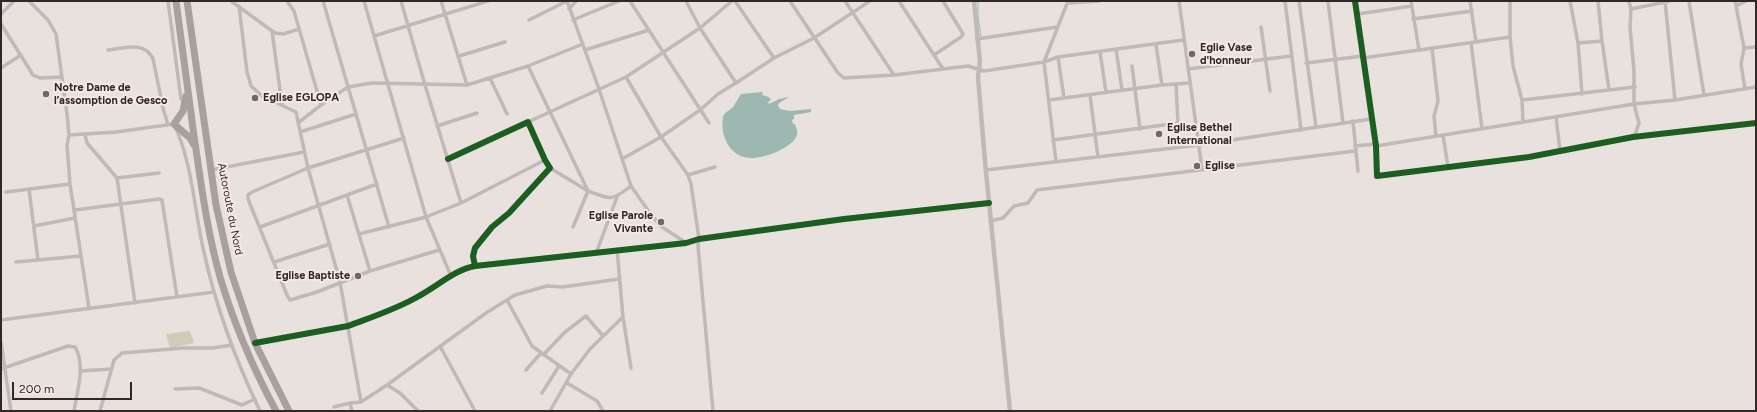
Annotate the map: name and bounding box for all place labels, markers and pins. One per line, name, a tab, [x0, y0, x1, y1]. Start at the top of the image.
place label: Eglie Vase d'honneur	[1200, 41, 1252, 67]
marker: Eglie Vase d'honneur	[1187, 49, 1197, 59]
place label: Notre Dame de l’assomption de Gesco	[54, 81, 167, 107]
marker: Notre Dame de l’assomption de Gesco	[41, 89, 51, 99]
place label: Eglise EGLOPA	[263, 91, 339, 105]
marker: Eglise EGLOPA	[250, 93, 260, 103]
place label: Eglise Bethel International	[1167, 121, 1232, 147]
marker: Eglise Bethel International	[1154, 129, 1164, 139]
place label: Eglise	[1205, 159, 1235, 173]
marker: Eglise	[1192, 161, 1202, 171]
place label: Eglise Parole Vivante	[589, 209, 653, 235]
marker: Eglise Parole Vivante	[656, 217, 666, 227]
place label: Eglise Baptiste	[275, 269, 350, 283]
marker: Eglise Baptiste	[353, 271, 363, 281]

